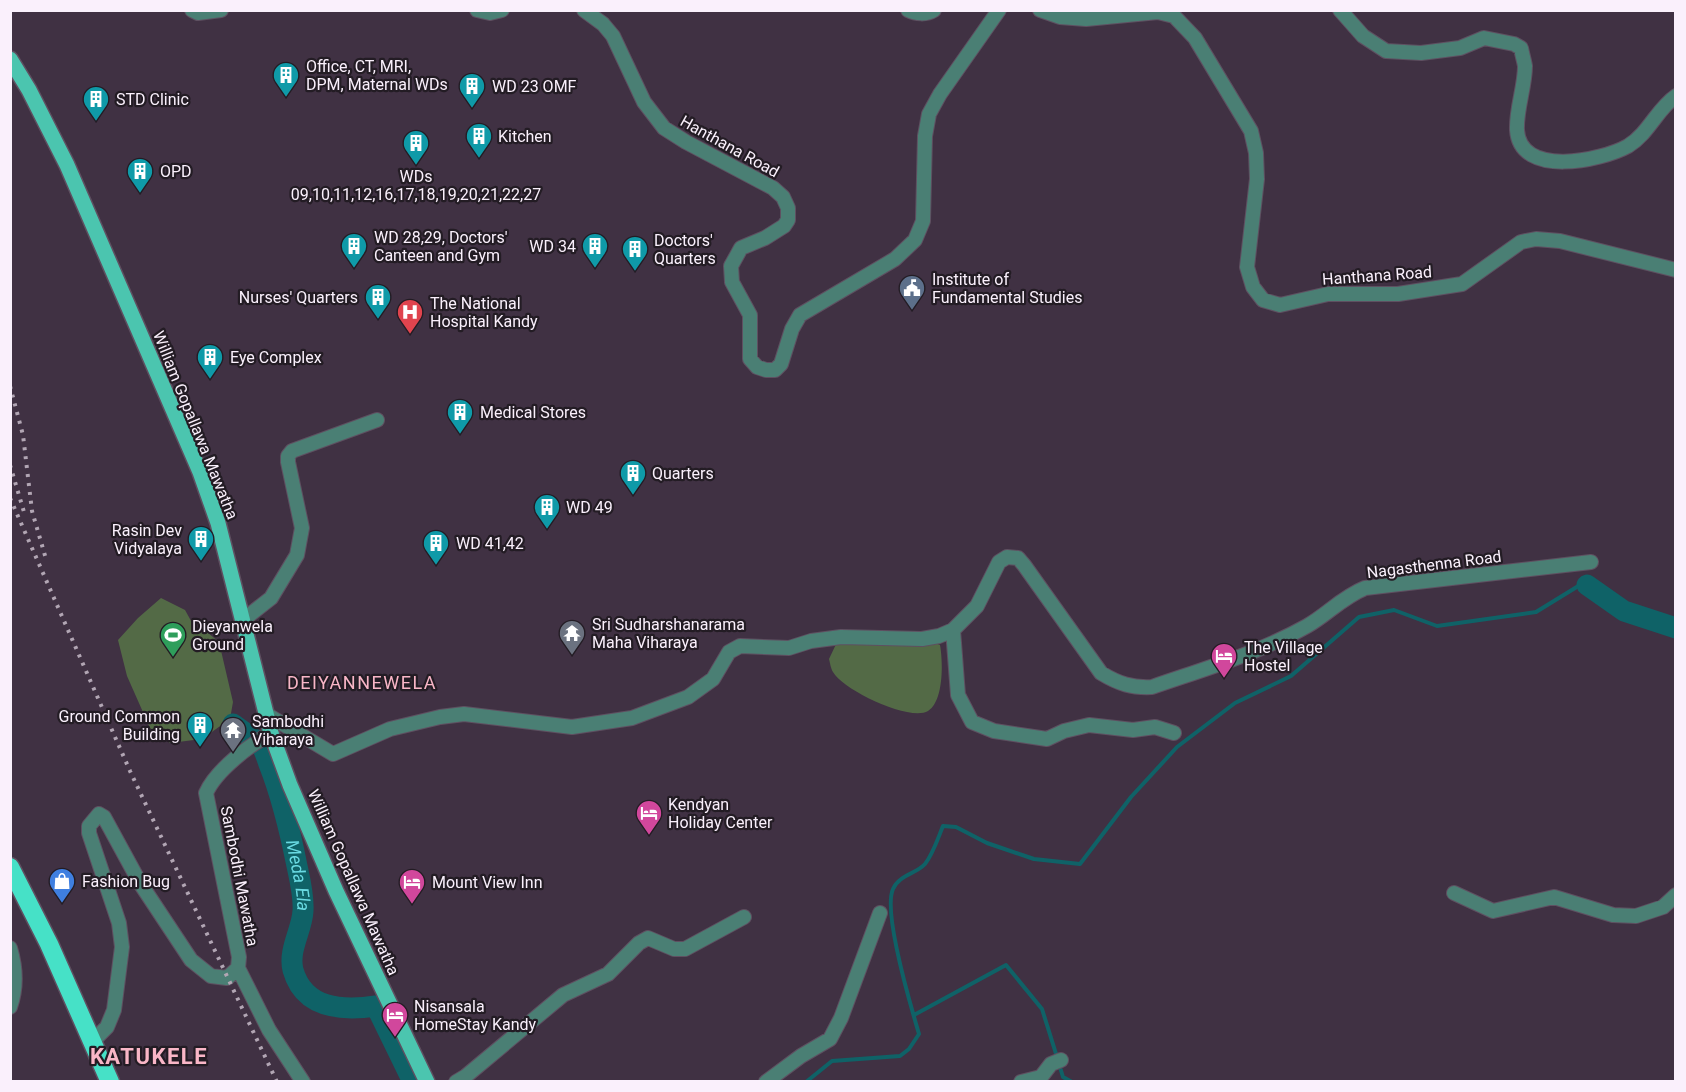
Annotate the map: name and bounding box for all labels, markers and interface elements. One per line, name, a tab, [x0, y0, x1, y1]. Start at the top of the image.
place label: Office, CT, MRI, DPM, Maternal WDs	[306, 57, 448, 94]
building icon: Office, CT, MRI, DPM, Maternal WDs	[271, 60, 301, 98]
building icon: WD 23 OMF	[457, 71, 487, 109]
place label: WD 23 OMF	[492, 77, 577, 96]
building icon: STD Clinic	[81, 84, 111, 122]
place label: STD Clinic	[116, 90, 189, 109]
street label: Hanthana Road	[677, 111, 782, 181]
building icon: Kitchen	[464, 121, 494, 159]
place label: Kitchen	[498, 127, 552, 146]
building icon: WDs 09,10,11,12,16,17,18,19,20,21,22,27	[401, 128, 431, 166]
building icon: OPD	[125, 156, 155, 194]
place label: OPD	[160, 162, 192, 181]
place label: WDs 09,10,11,12,16,17,18,19,20,21,22,27	[291, 167, 541, 204]
place label: WD 28,29, Doctors' Canteen and Gym	[374, 228, 508, 265]
building icon: WD 28,29, Doctors' Canteen and Gym	[339, 231, 369, 269]
building icon: WD 34	[580, 231, 610, 269]
place label: Doctors' Quarters	[654, 231, 716, 268]
building icon: Doctors' Quarters	[620, 234, 650, 272]
place label: WD 34	[529, 237, 576, 256]
street label: Hanthana Road	[1322, 262, 1433, 289]
place label: Institute of Fundamental Studies	[932, 270, 1082, 307]
public building icon: Institute of Fundamental Studies	[897, 273, 927, 311]
building icon: Nurses' Quarters	[363, 282, 393, 320]
place label: Nurses' Quarters	[239, 288, 358, 307]
place label: The National Hospital Kandy	[430, 294, 538, 331]
hospital icon: The National Hospital Kandy	[395, 297, 425, 335]
street label: William Gopallawa Mawatha	[149, 328, 242, 522]
building icon: Eye Complex	[195, 342, 225, 380]
place label: Eye Complex	[230, 348, 322, 367]
building icon: Medical Stores	[445, 397, 475, 435]
place label: Medical Stores	[480, 403, 586, 422]
building icon: Quarters	[618, 458, 648, 496]
place label: Quarters	[652, 464, 714, 483]
building icon: WD 49	[532, 492, 562, 530]
place label: WD 49	[566, 498, 613, 517]
place label: Rasin Dev Vidyalaya	[112, 521, 182, 558]
building icon: Rasin Dev Vidyalaya	[186, 524, 216, 562]
building icon: WD 41,42	[421, 528, 451, 566]
place label: WD 41,42	[456, 534, 524, 553]
street label: Nagasthenna Road	[1366, 547, 1503, 582]
place label: Sri Sudharshanarama Maha Viharaya	[592, 615, 745, 652]
place label: Dieyanwela Ground	[192, 617, 273, 654]
temple icon: Sri Sudharshanarama Maha Viharaya	[557, 618, 587, 656]
sports icon: Dieyanwela Ground	[158, 620, 188, 658]
place label: The Village Hostel	[1244, 638, 1323, 675]
hotel icon: The Village Hostel	[1209, 641, 1239, 679]
district label: DEIYANNEWELA	[287, 672, 437, 693]
place label: Ground Common Building	[59, 707, 180, 744]
building icon: Ground Common Building	[185, 710, 215, 748]
place label: Sambodhi Viharaya	[252, 712, 324, 749]
temple icon: Sambodhi Viharaya	[218, 715, 248, 753]
street label: William Gopallawa Mawatha	[304, 786, 403, 978]
place label: Kendyan Holiday Center	[668, 795, 773, 832]
hotel icon: Kendyan Holiday Center	[634, 798, 664, 836]
street label: Sambodhi Mawatha	[217, 804, 262, 948]
water label: Meda Ela	[282, 838, 314, 911]
shop icon: Fashion Bug	[47, 866, 77, 904]
hotel icon: Mount View Inn	[397, 867, 427, 905]
place label: Fashion Bug	[82, 872, 170, 891]
place label: Mount View Inn	[432, 873, 543, 892]
place label: Nisansala HomeStay Kandy	[414, 997, 537, 1034]
hotel icon: Nisansala HomeStay Kandy	[380, 1000, 410, 1038]
district label: KATUKELE	[90, 1044, 208, 1069]

